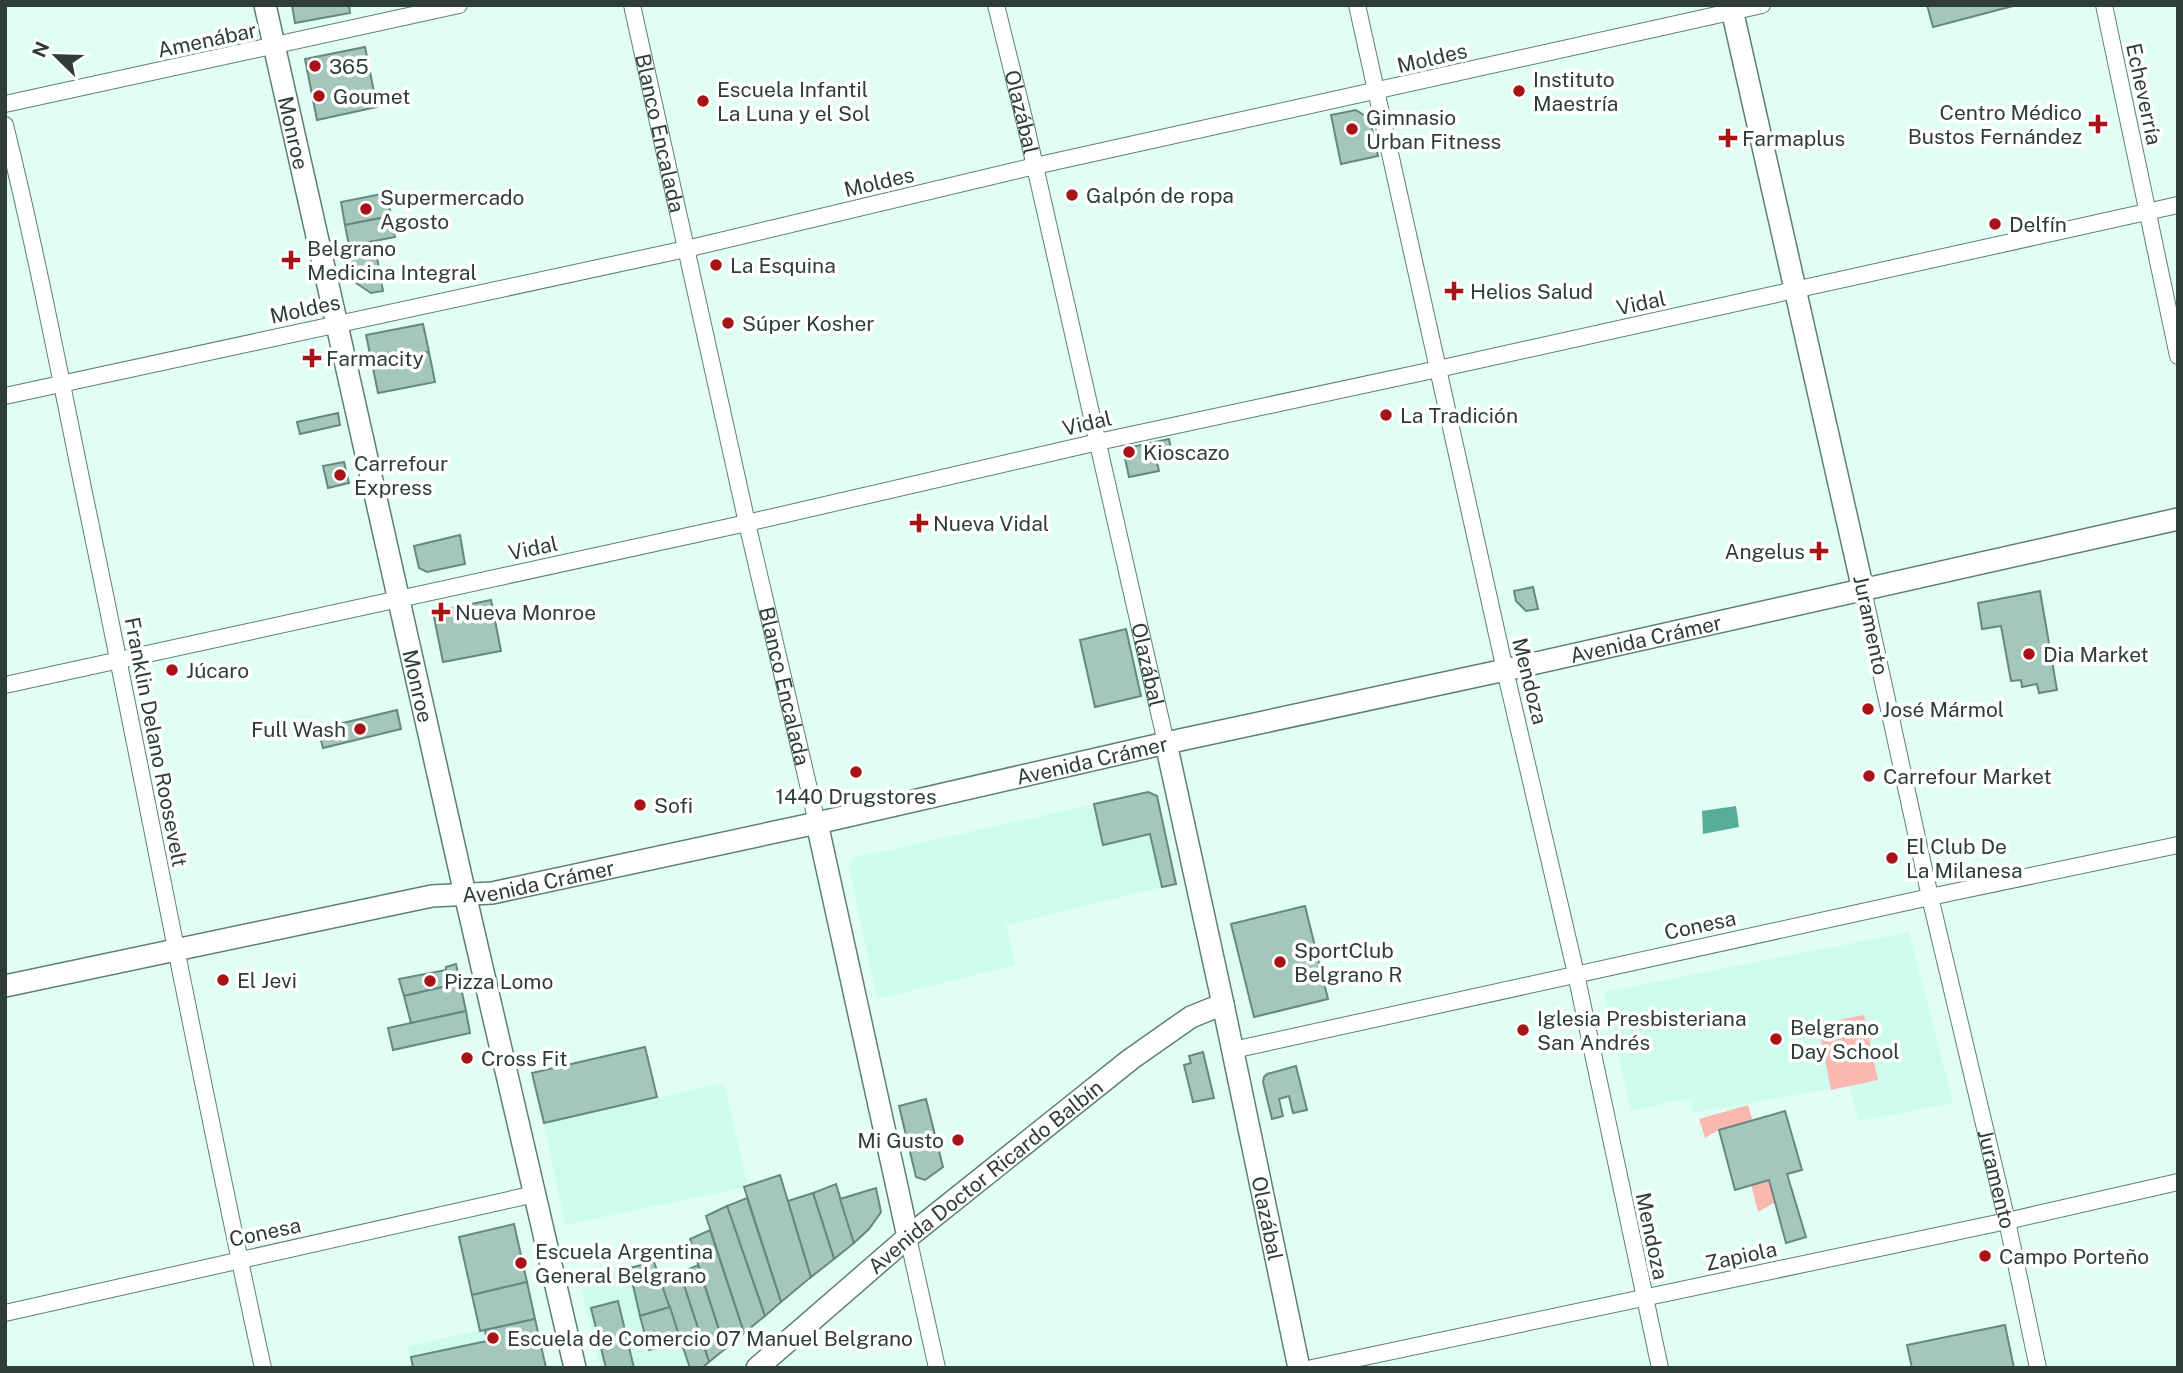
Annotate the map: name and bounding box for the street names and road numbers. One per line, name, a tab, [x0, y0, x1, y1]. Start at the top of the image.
street label: Amenábar	[155, 17, 259, 63]
street label: Moldes	[1395, 38, 1469, 78]
street label: Echeverría	[2121, 41, 2167, 147]
street label: Blanco Encalada	[631, 51, 690, 215]
street label: Olazábal	[1000, 67, 1044, 156]
street label: Monroe	[273, 94, 314, 172]
street label: Moldes	[842, 162, 916, 202]
street label: Vidal	[1614, 286, 1668, 320]
street label: Moldes	[268, 289, 342, 329]
street label: Vidal	[1060, 405, 1114, 441]
street label: Vidal	[506, 531, 560, 565]
street label: Juramento	[1848, 573, 1894, 677]
street label: Blanco Encalada	[754, 604, 816, 768]
street label: Avenida Crámer	[1568, 609, 1724, 668]
street label: Franklin Delano Roosevelt	[120, 615, 192, 869]
street label: Olazábal	[1127, 620, 1170, 709]
street label: Mendoza	[1507, 635, 1553, 727]
street label: Monroe	[398, 647, 439, 725]
street label: Avenida Crámer	[1014, 730, 1170, 789]
street label: Avenida Crámer	[462, 854, 617, 907]
street label: Conesa	[1662, 905, 1738, 945]
street label: Avenida Doctor Ricardo Balbín	[863, 1074, 1108, 1279]
street label: Juramento	[1973, 1127, 2021, 1231]
street label: Olazábal	[1247, 1174, 1289, 1263]
street label: Mendoza	[1631, 1190, 1673, 1282]
street label: Conesa	[227, 1212, 303, 1252]
street label: Zapiola	[1703, 1236, 1779, 1276]

